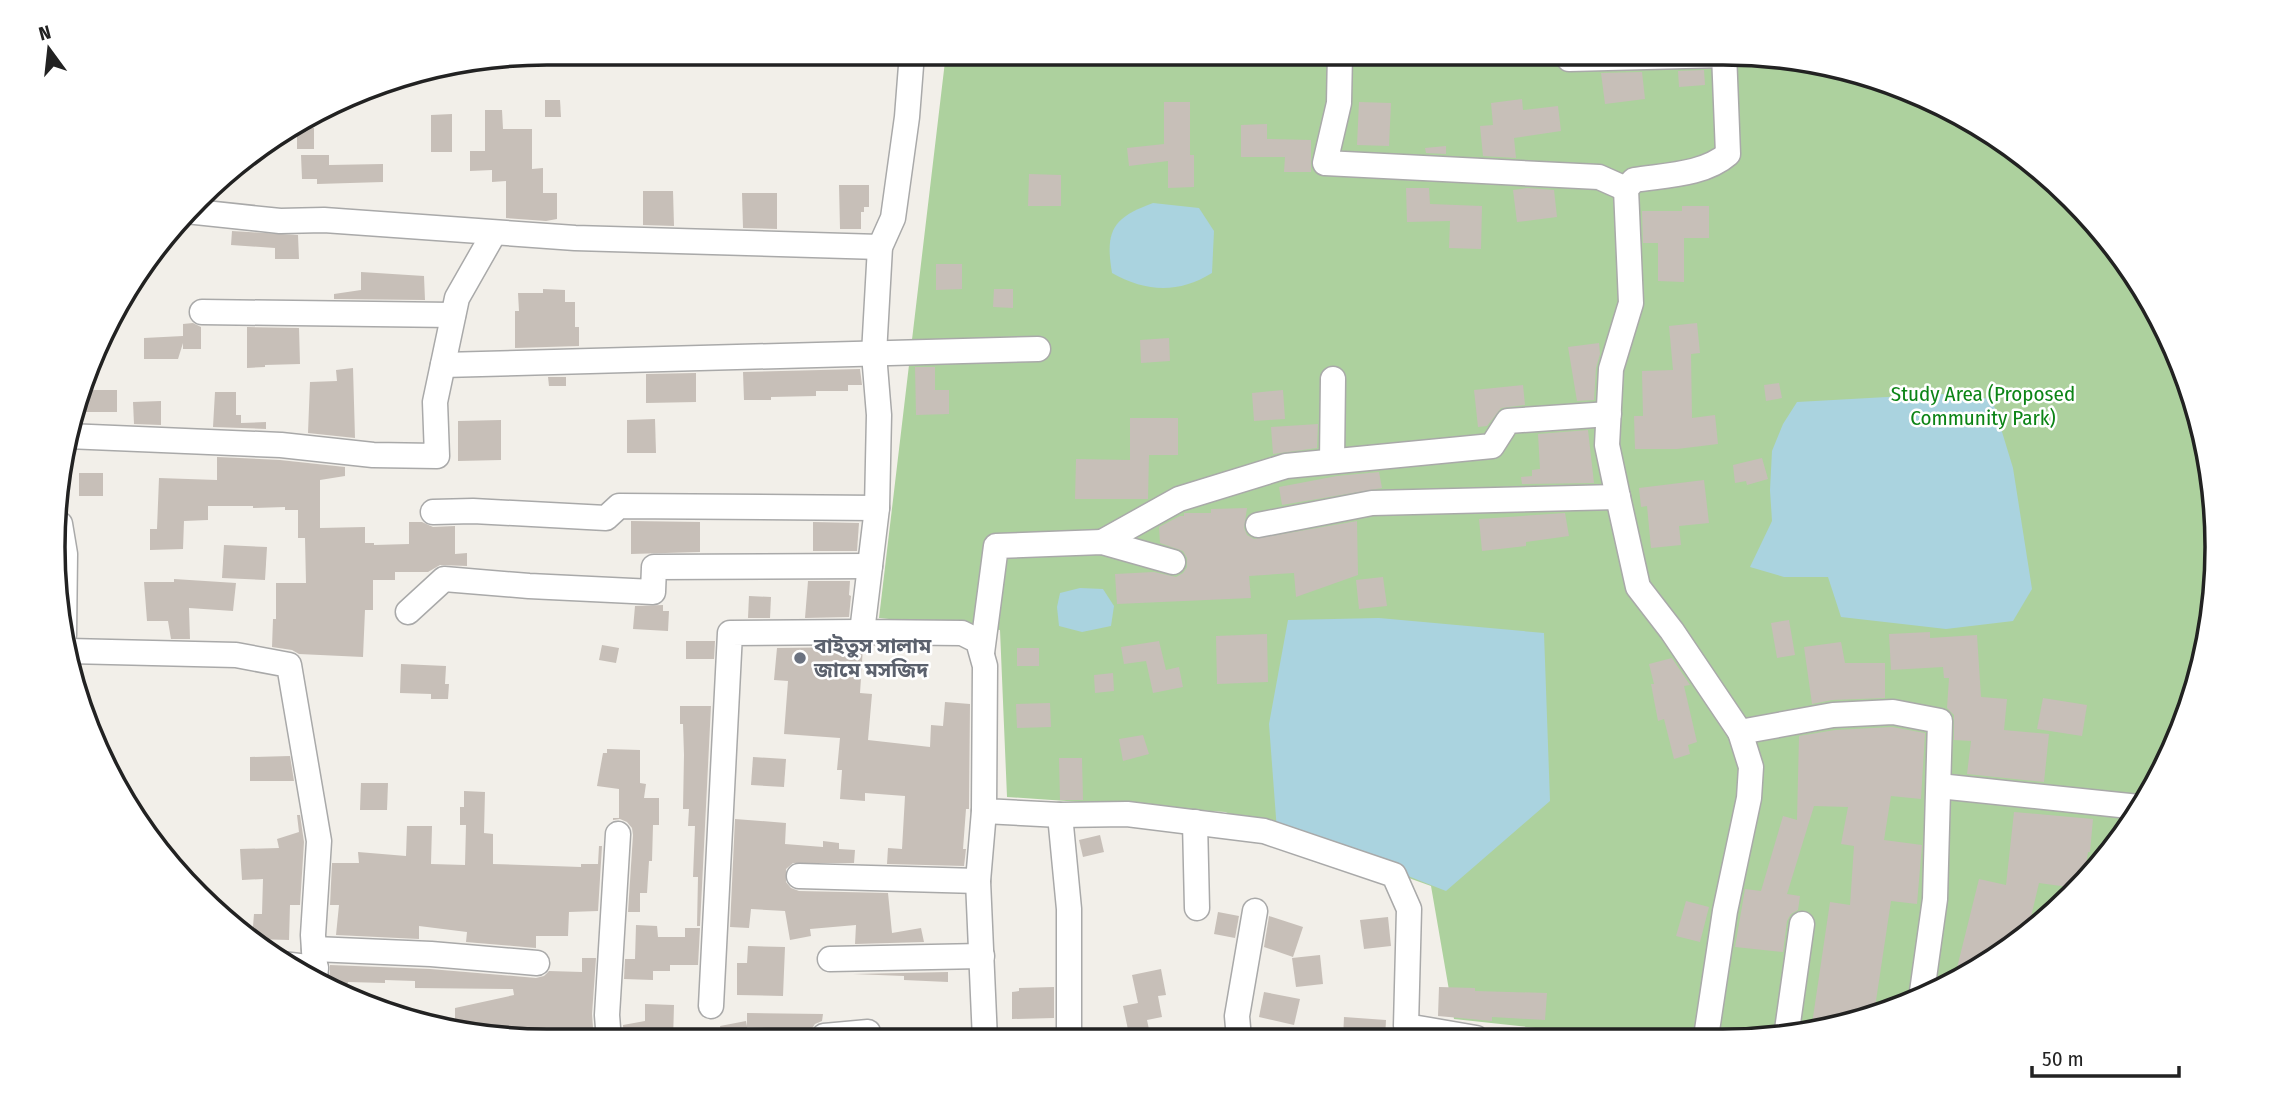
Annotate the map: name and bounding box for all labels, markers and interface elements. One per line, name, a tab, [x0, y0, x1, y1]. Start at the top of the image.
north arrow	[14, 14, 84, 84]
text: N	[36, 20, 53, 46]
park label: Study Area (Proposed Community Park)	[1891, 381, 2075, 431]
place label: বাইতুস সালাম জামে মসজিদ	[813, 633, 932, 683]
marker: বাইতুস সালাম জামে মসজিদ	[792, 650, 808, 666]
scale bar	[2032, 1034, 2179, 1078]
text: 50 m	[2042, 1046, 2084, 1072]

